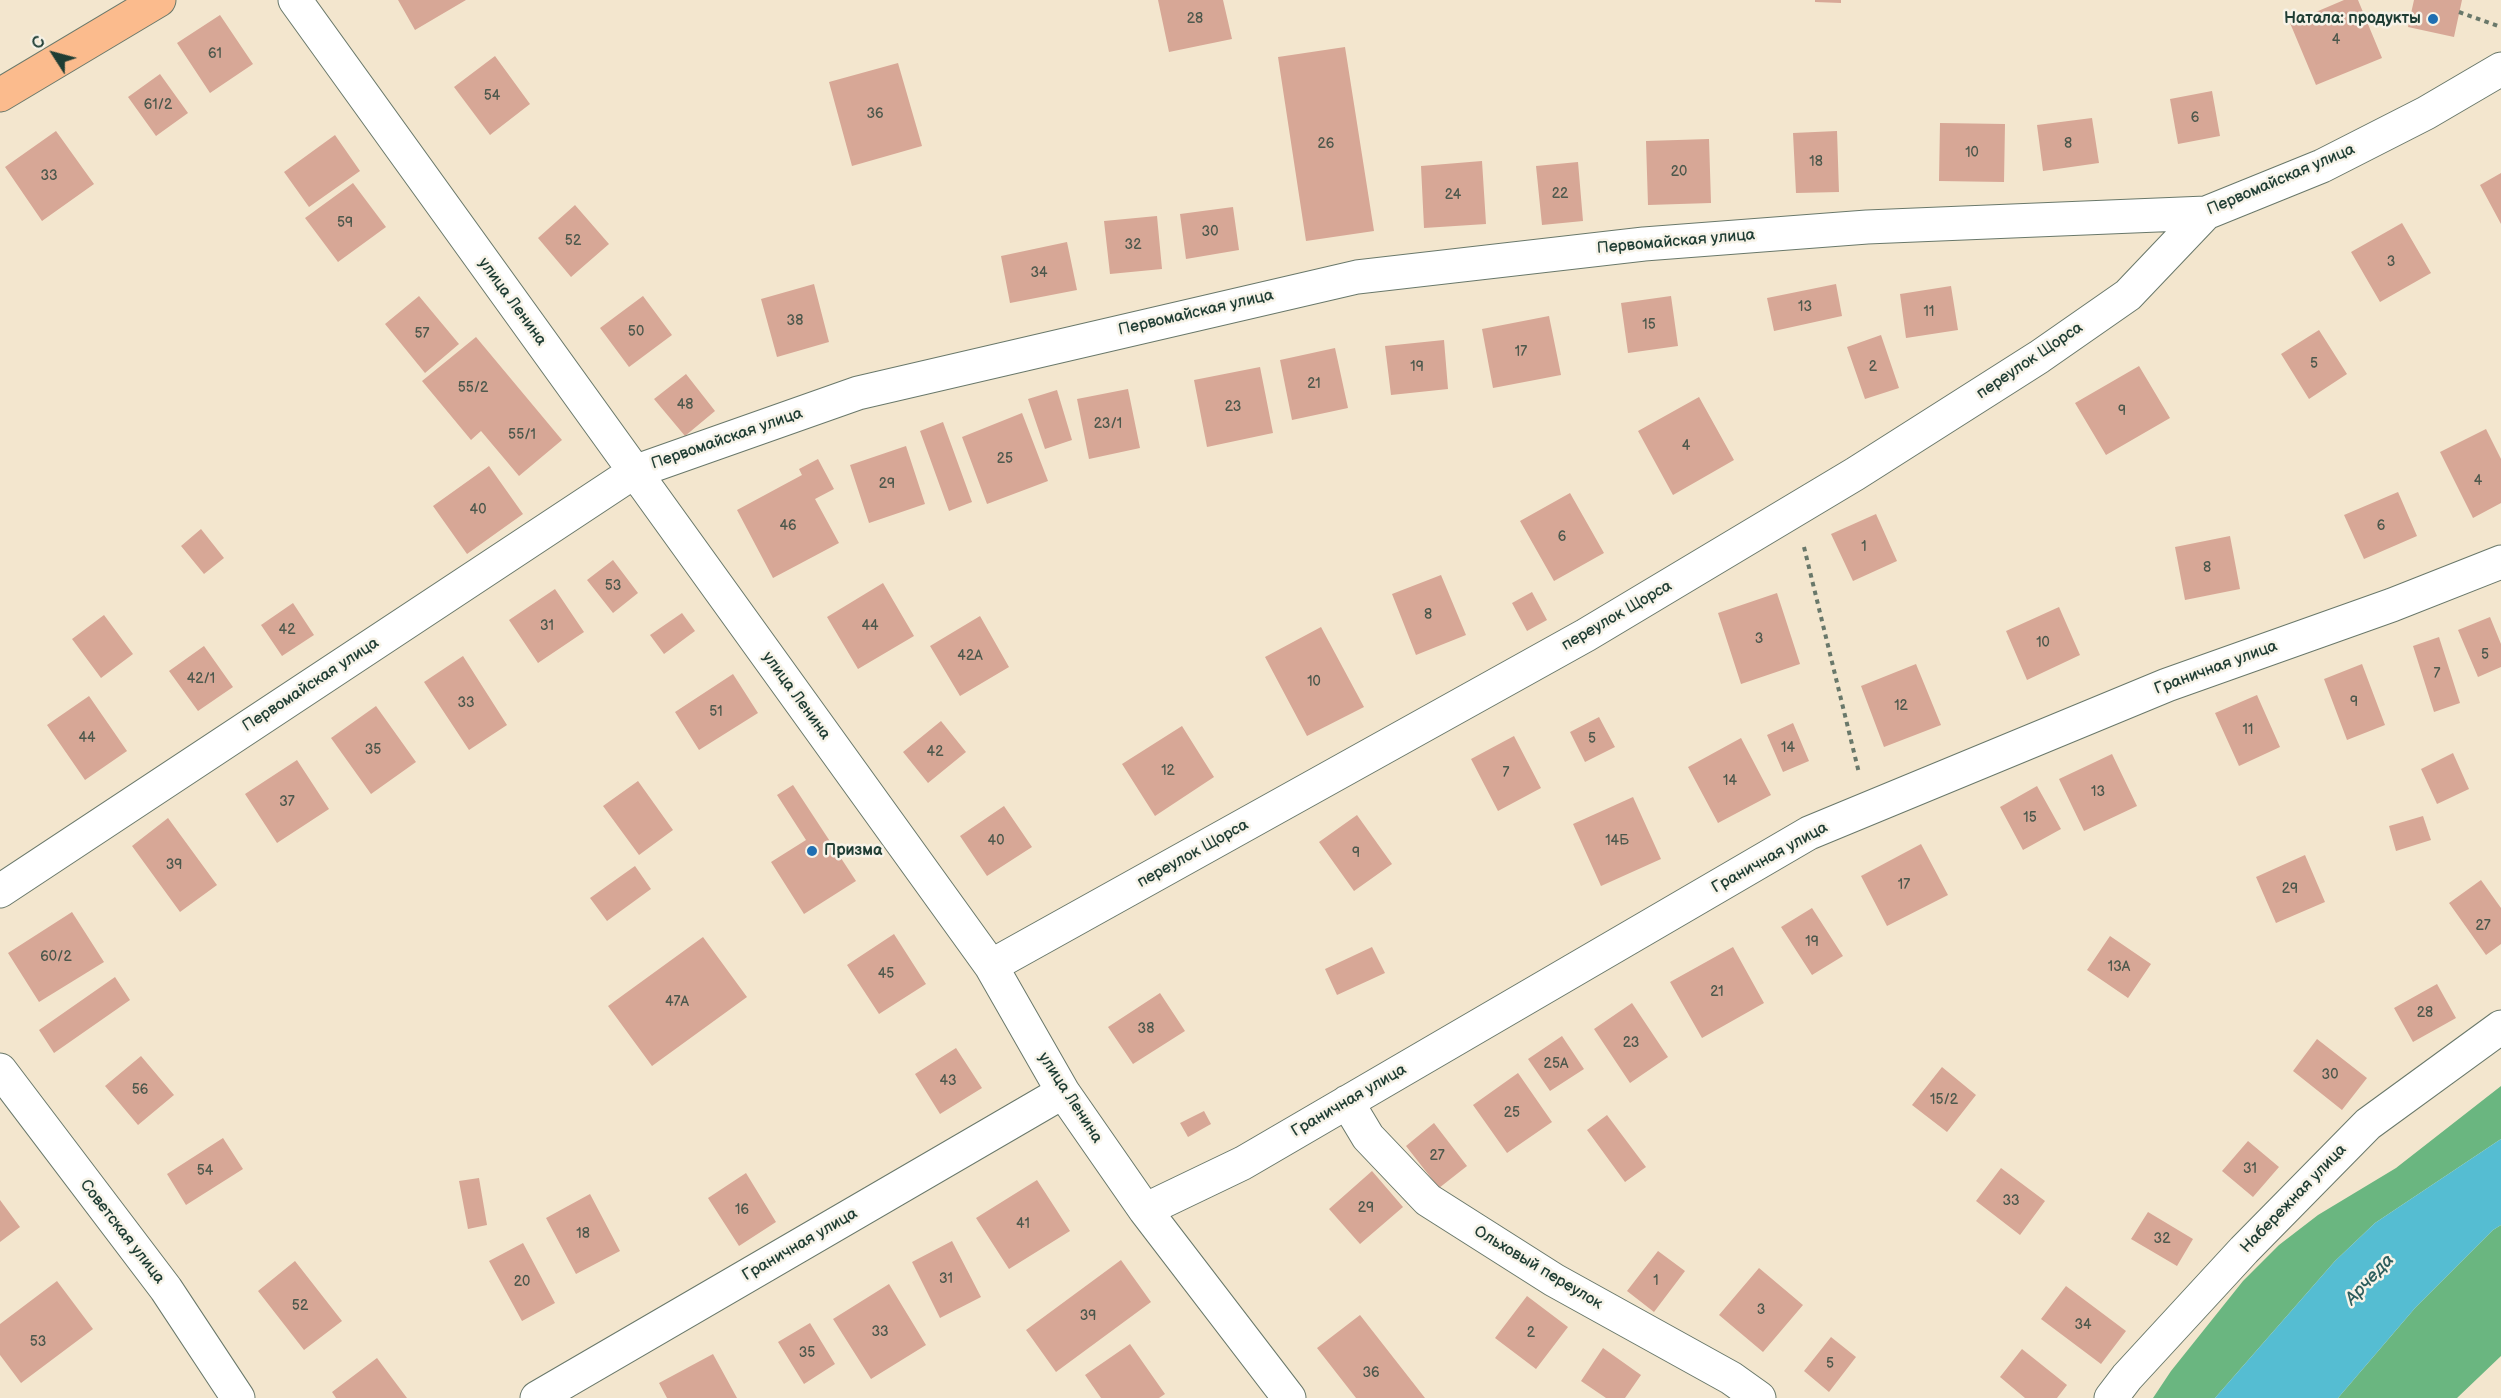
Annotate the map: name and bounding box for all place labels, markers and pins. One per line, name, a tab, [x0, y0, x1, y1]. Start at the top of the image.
place label: Натала: продукты	[2284, 9, 2421, 29]
marker: Натала: продукты	[2426, 12, 2440, 26]
place label: Призма	[824, 841, 882, 861]
marker: Призма	[805, 844, 819, 858]

